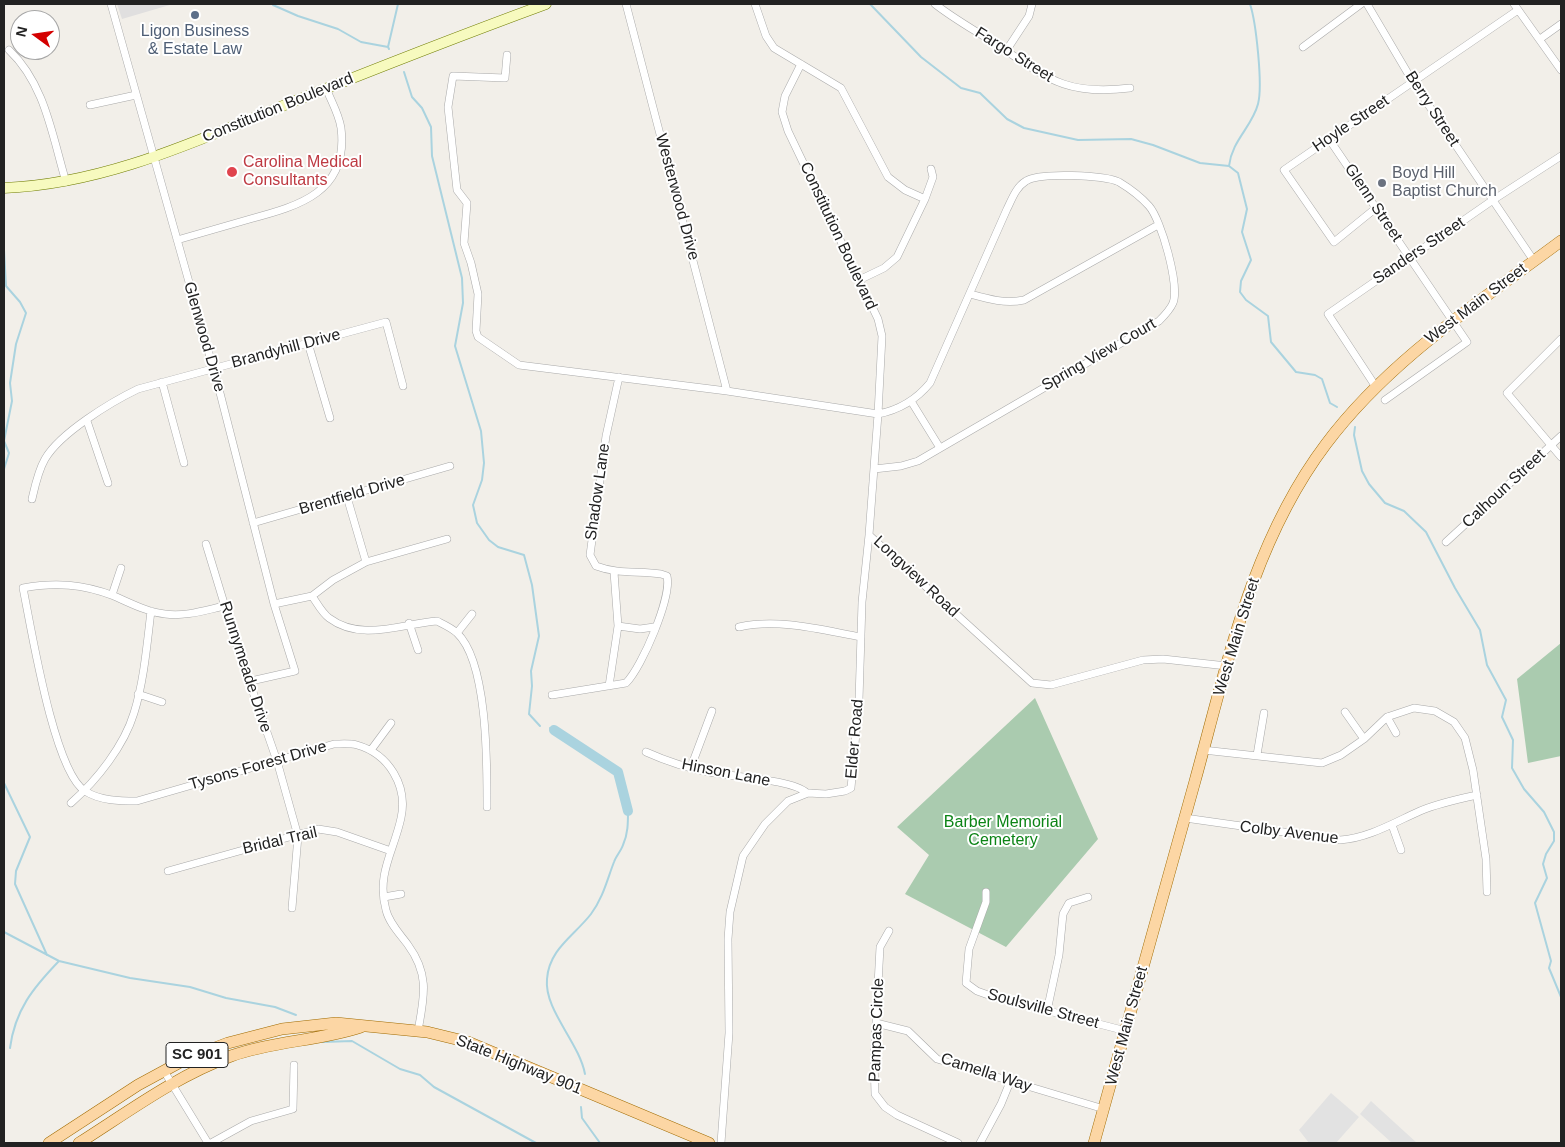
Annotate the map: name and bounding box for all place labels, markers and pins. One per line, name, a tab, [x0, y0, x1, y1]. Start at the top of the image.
marker: Ligon Business & Estate Law	[189, 9, 201, 21]
place label: Ligon Business & Estate Law	[141, 22, 249, 60]
place label: Carolina Medical Consultants	[243, 153, 362, 191]
place label: Boyd Hill Baptist Church	[1392, 164, 1497, 202]
marker: Carolina Medical Consultants	[225, 165, 239, 179]
marker: Boyd Hill Baptist Church	[1376, 177, 1388, 189]

